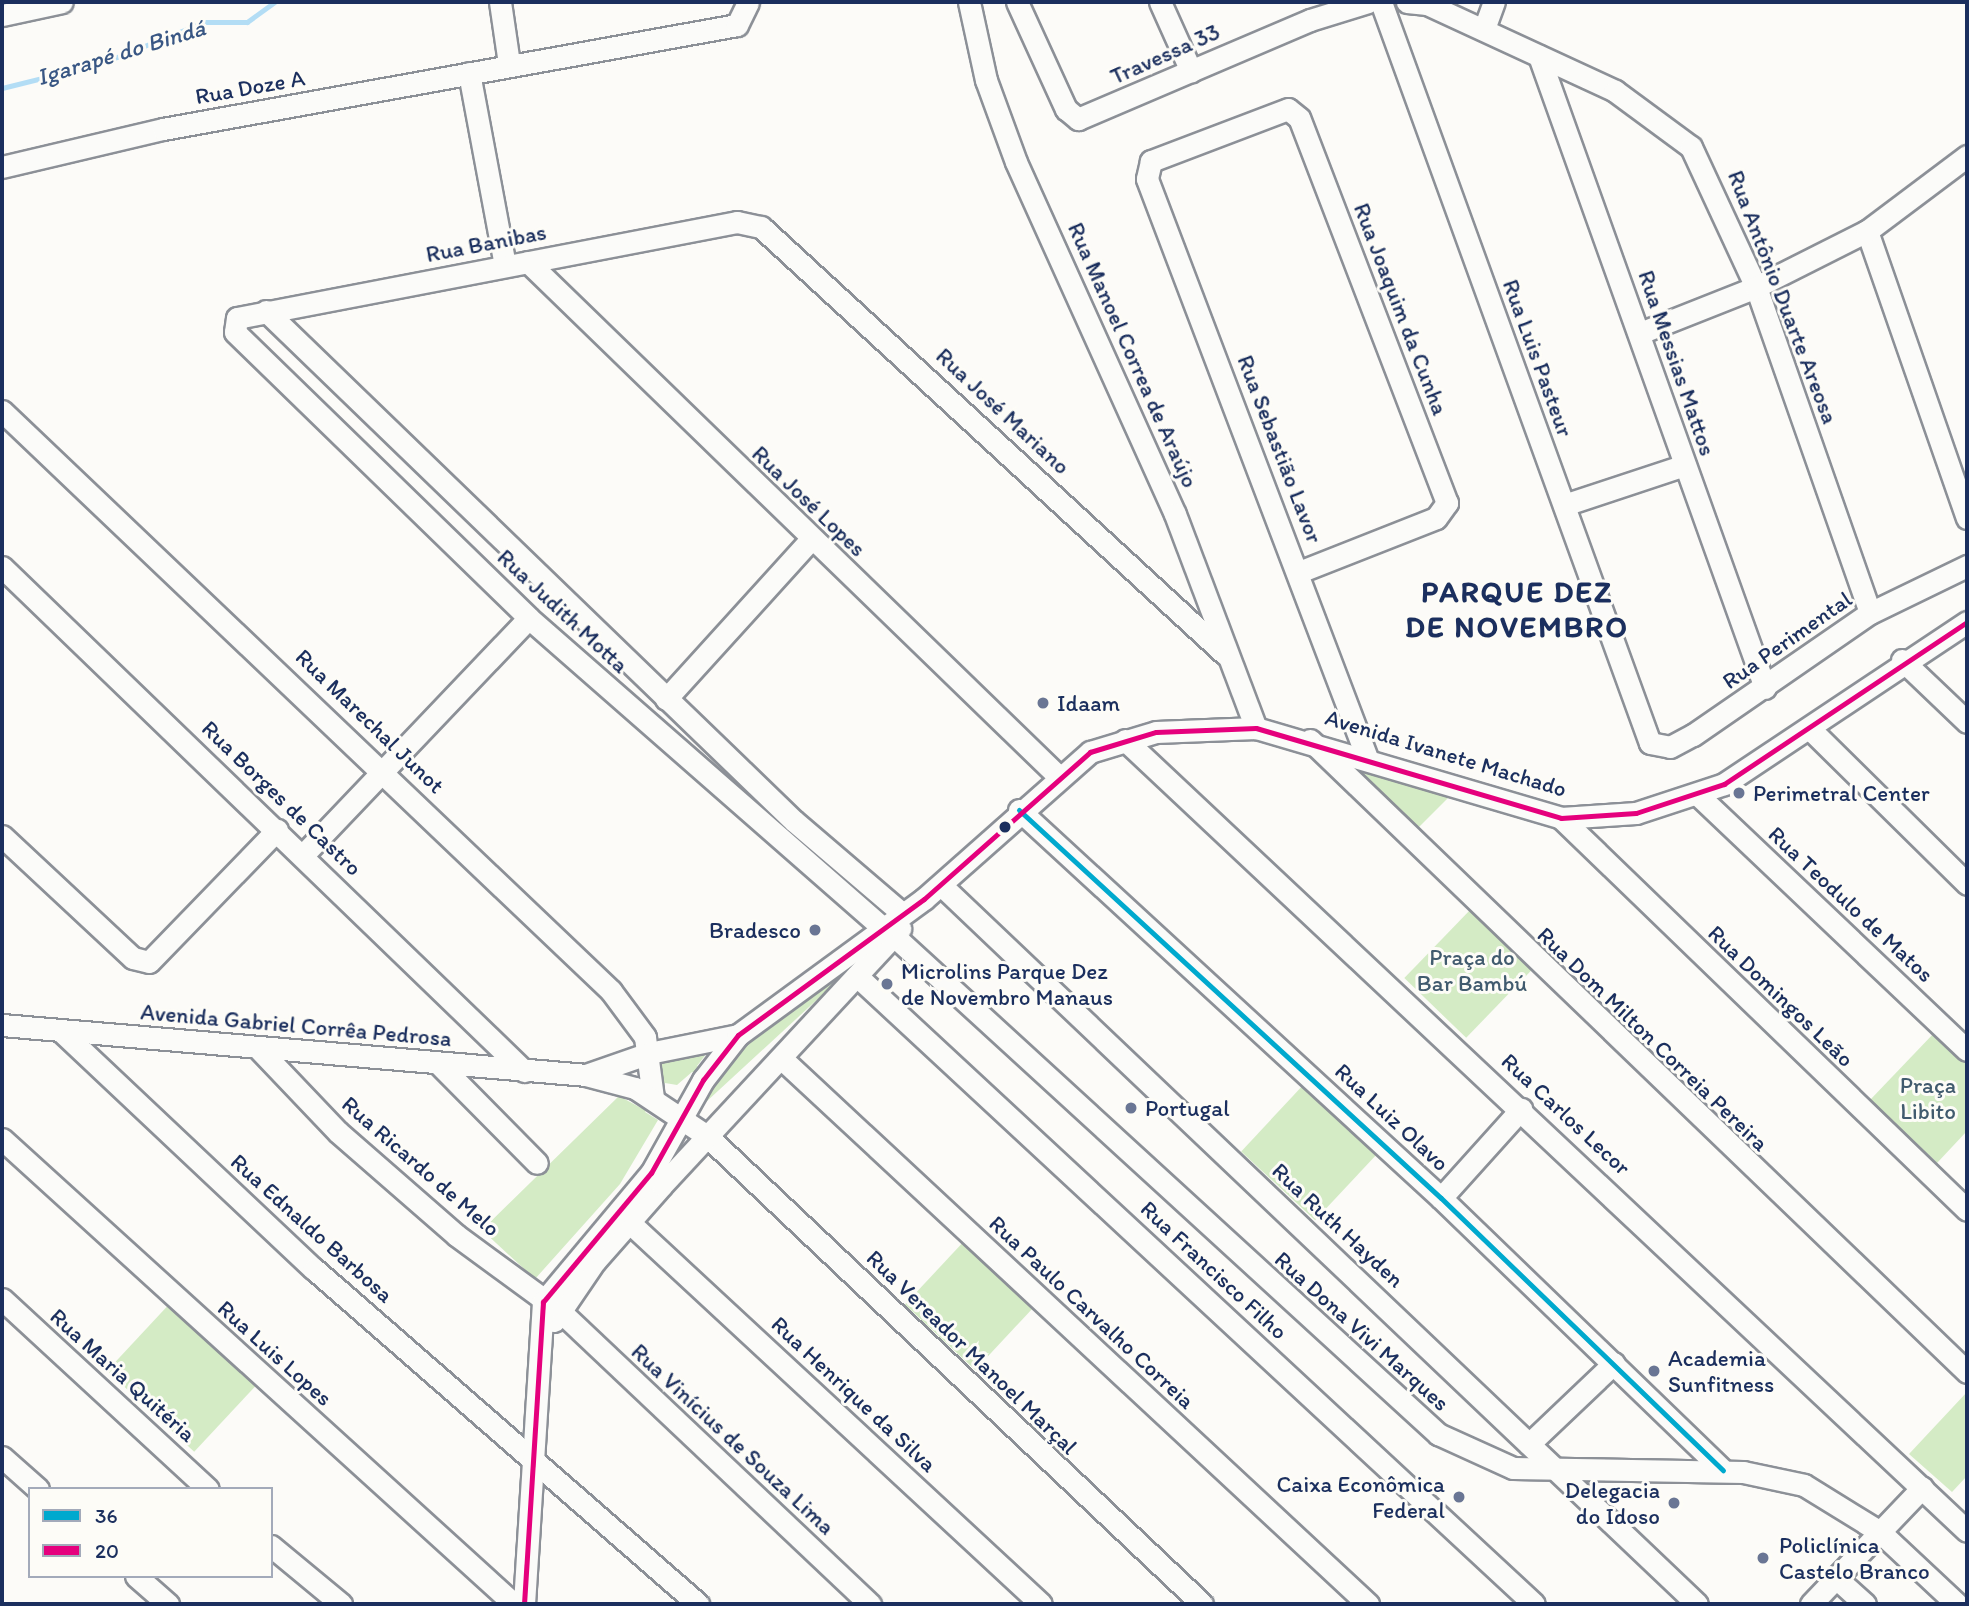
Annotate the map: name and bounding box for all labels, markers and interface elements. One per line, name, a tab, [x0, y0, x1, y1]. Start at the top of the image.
water label: Igarapé do Bindá	[33, 13, 209, 91]
street label: Travessa 33	[1106, 18, 1224, 90]
street label: Rua Doze A	[193, 64, 307, 110]
street label: Rua Antônio Duarte Areosa	[1722, 167, 1844, 427]
street label: Rua Joaquim da Cunha	[1348, 199, 1454, 419]
street label: Rua Banibas	[423, 218, 549, 268]
street label: Rua Manoel Correa de Araújo	[1062, 218, 1204, 492]
street label: Rua Messias Mattos	[1632, 267, 1722, 459]
street label: Rua Luis Pasteur	[1497, 276, 1579, 440]
street label: Rua José Mariano	[930, 342, 1076, 480]
street label: Rua Sebastião Lavor	[1232, 351, 1328, 547]
street label: Rua José Lopes	[746, 439, 872, 563]
street label: Rua Judith Motta	[492, 543, 634, 679]
district label: PARQUE DEZ DE NOVEMBRO	[1406, 574, 1628, 644]
street label: Rua Perimental	[1717, 585, 1857, 695]
street label: Rua Marechal Junot	[290, 643, 450, 799]
place label: Idaam	[1057, 689, 1120, 717]
marker: Idaam	[1035, 695, 1051, 711]
street label: Avenida Ivanete Machado	[1322, 703, 1570, 803]
street label: Rua Borges de Castro	[196, 714, 368, 882]
place label: Perimetral Center	[1753, 779, 1930, 807]
marker: Perimetral Center	[1731, 785, 1747, 801]
unlabelled marker	[998, 820, 1012, 834]
street label: Rua Teodulo de Matos	[1763, 821, 1939, 987]
place label: Bradesco	[709, 916, 801, 944]
street label: Rua Domingos Leão	[1702, 919, 1860, 1073]
street label: Rua Dom Milton Correia Pereira	[1531, 921, 1775, 1157]
marker: Bradesco	[807, 922, 823, 938]
park label: Praça do Bar Bambú	[1416, 943, 1528, 997]
place label: Microlins Parque Dez de Novembro Manaus	[901, 957, 1113, 1011]
marker: Microlins Parque Dez de Novembro Manaus	[879, 976, 895, 992]
street label: Avenida Gabriel Corrêa Pedrosa	[140, 998, 452, 1052]
street label: Rua Carlos Lecor	[1496, 1047, 1636, 1181]
street label: Rua Luiz Olavo	[1329, 1057, 1455, 1177]
park label: Praça Libito	[1900, 1071, 1956, 1125]
street label: Rua Ricardo de Melo	[337, 1090, 505, 1242]
place label: Portugal	[1145, 1094, 1230, 1122]
marker: Portugal	[1123, 1100, 1139, 1116]
street label: Rua Ednaldo Barbosa	[224, 1147, 400, 1309]
street label: Rua Ruth Hayden	[1266, 1157, 1410, 1293]
street label: Rua Francisco Filho	[1135, 1195, 1293, 1345]
street label: Rua Paulo Carvalho Correia	[984, 1210, 1200, 1414]
street label: Rua Vereador Manoel Marçal	[861, 1244, 1083, 1460]
street label: Rua Dona Vivi Marques	[1269, 1245, 1455, 1417]
street label: Rua Luis Lopes	[212, 1294, 338, 1412]
street label: Rua Maria Quitéria	[44, 1302, 202, 1448]
street label: Rua Henrique da Silva	[766, 1310, 942, 1478]
street label: Rua Vinícius de Souza Lima	[626, 1338, 840, 1540]
place label: Academia Sunfitness	[1668, 1344, 1774, 1398]
marker: Academia Sunfitness	[1646, 1363, 1662, 1379]
place label: Caixa Econômica Federal	[1277, 1470, 1445, 1524]
place label: Delegacia do Idoso	[1565, 1476, 1660, 1530]
legend	[28, 1487, 273, 1578]
marker: Caixa Econômica Federal	[1451, 1489, 1467, 1505]
marker: Delegacia do Idoso	[1666, 1495, 1682, 1511]
text: 36	[95, 1503, 118, 1528]
place label: Policlínica Castelo Branco	[1779, 1531, 1930, 1585]
text: 20	[95, 1538, 119, 1563]
marker: Policlínica Castelo Branco	[1753, 1548, 1773, 1568]

